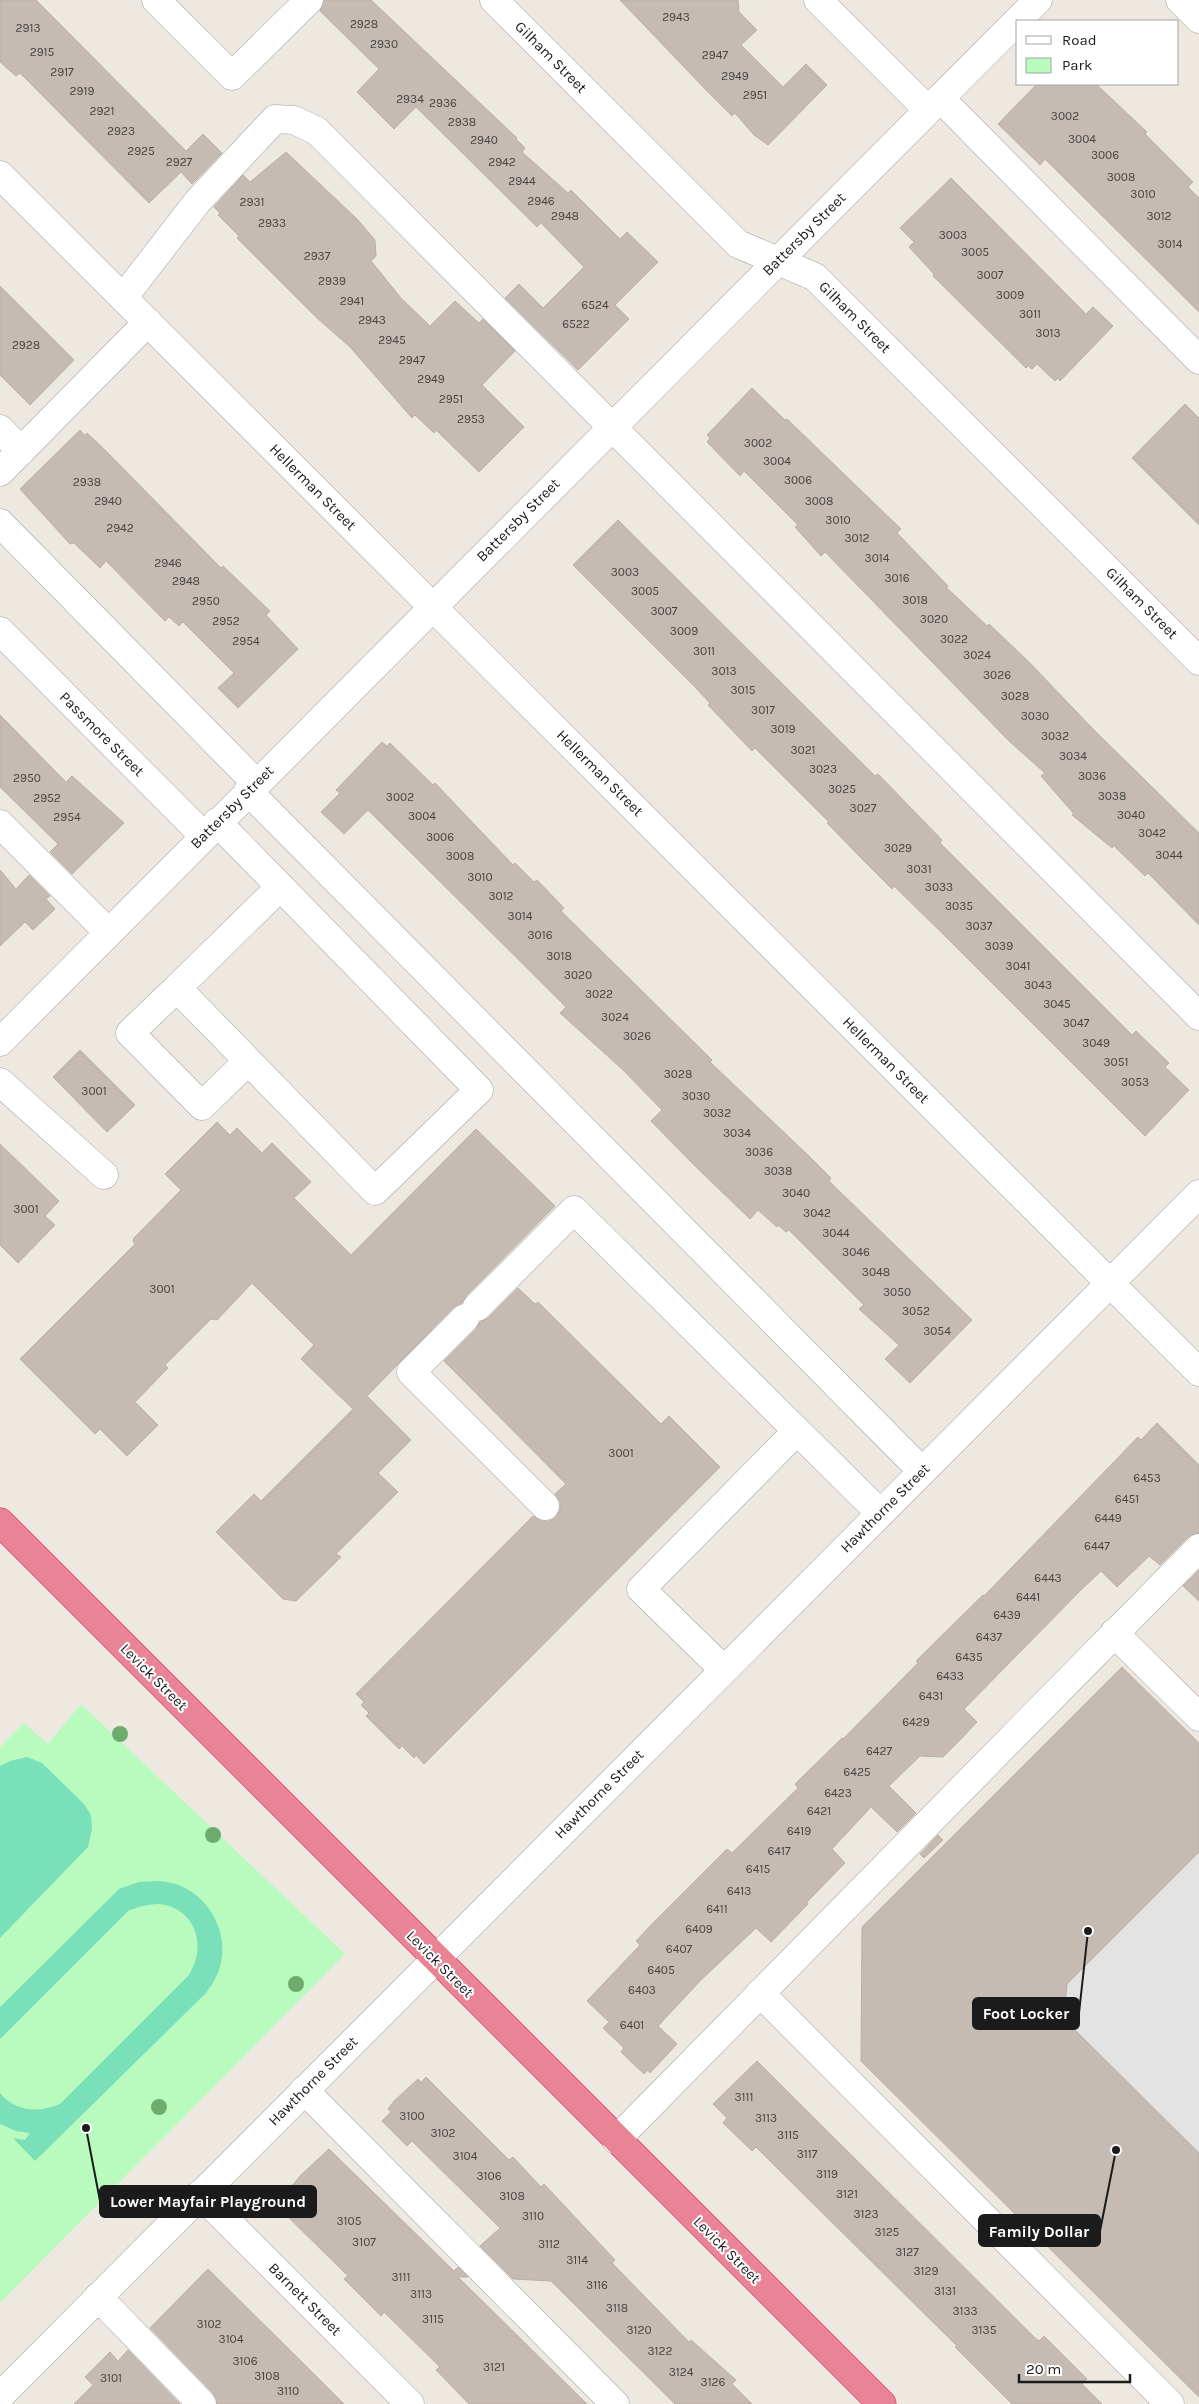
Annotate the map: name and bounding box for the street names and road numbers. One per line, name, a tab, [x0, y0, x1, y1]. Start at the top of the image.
street label: Gilham Street	[511, 17, 591, 97]
street label: Battersby Street	[759, 188, 850, 279]
street label: Gilham Street	[815, 277, 895, 357]
street label: Hellerman Street	[266, 440, 360, 534]
street label: Battersby Street	[473, 474, 564, 565]
street label: Gilham Street	[1102, 563, 1182, 643]
street label: Passmore Street	[56, 688, 148, 780]
street label: Hellerman Street	[553, 726, 647, 820]
street label: Battersby Street	[187, 761, 278, 852]
street label: Hellerman Street	[839, 1013, 933, 1107]
street label: Hawthorne Street	[837, 1459, 934, 1556]
street label: Levick Street	[117, 1640, 192, 1715]
street label: Hawthorne Street	[551, 1745, 648, 1842]
street label: Levick Street	[403, 1927, 478, 2002]
street label: Hawthorne Street	[265, 2032, 362, 2129]
street label: Levick Street	[690, 2213, 765, 2288]
street label: Barnett Street	[265, 2259, 345, 2339]

